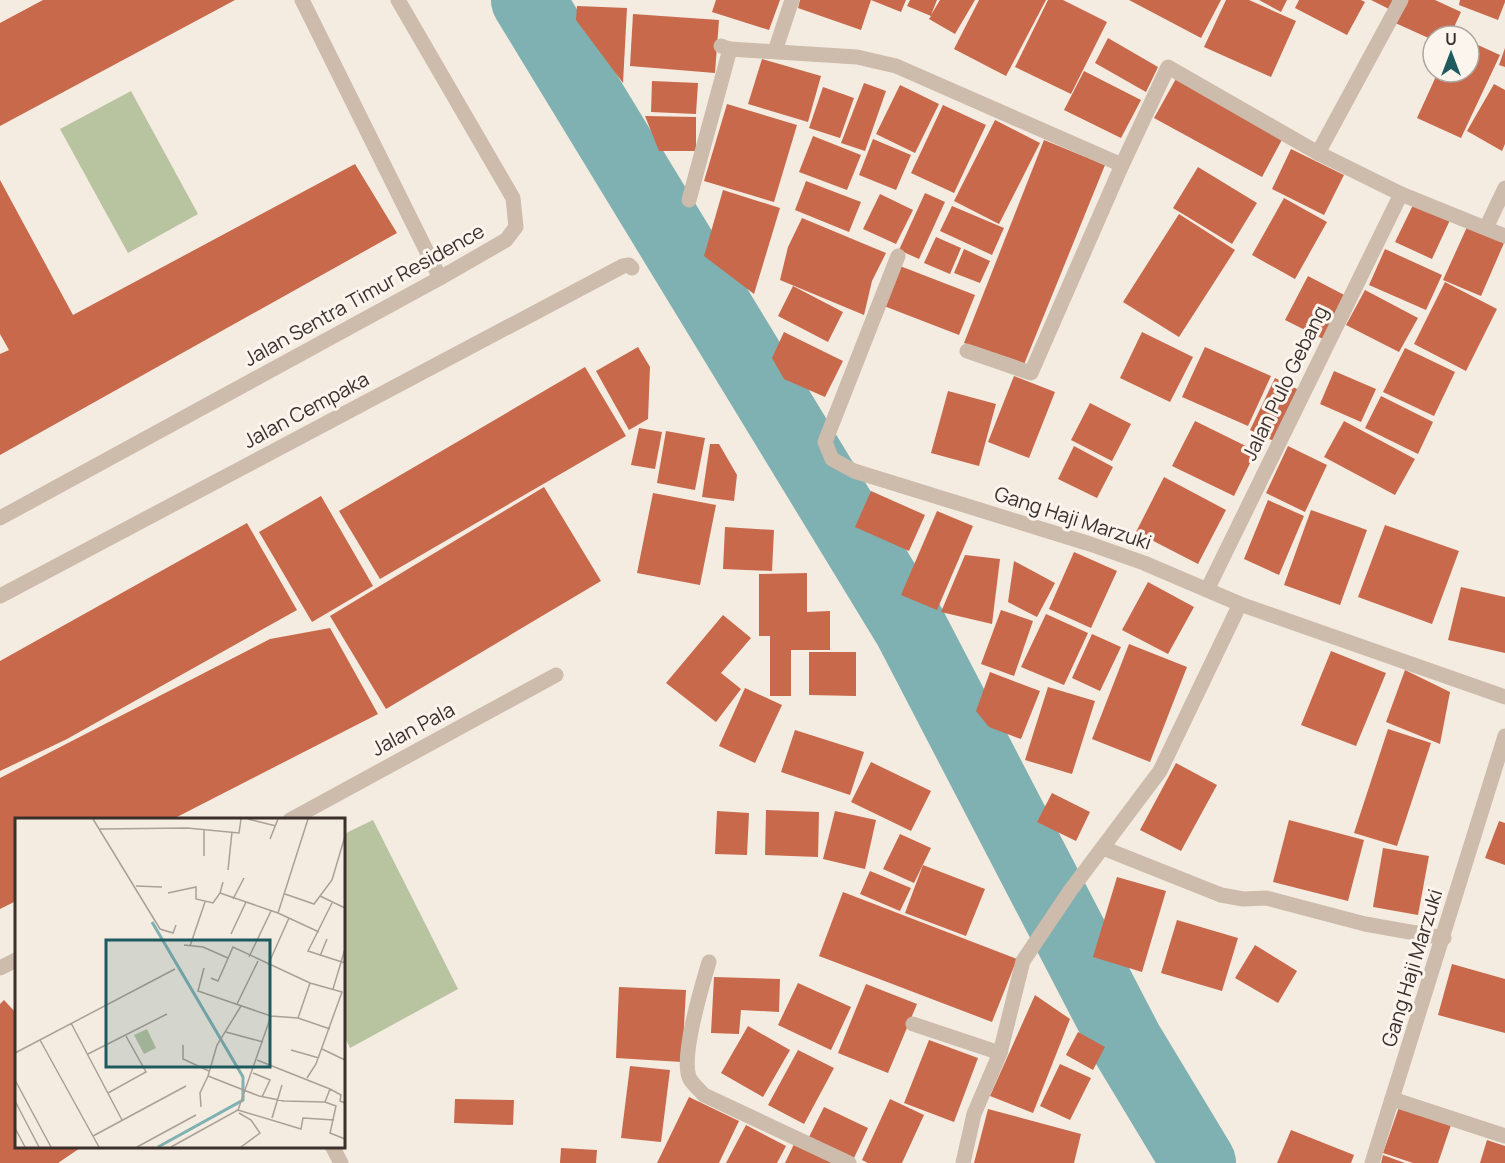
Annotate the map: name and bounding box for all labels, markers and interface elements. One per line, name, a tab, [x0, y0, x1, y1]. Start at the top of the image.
north arrow	[1421, 24, 1481, 84]
text: U	[1445, 28, 1457, 50]
street label: Jalan Sentra Timur Residence	[239, 217, 489, 372]
street label: Jalan Pulo Gebang	[1235, 301, 1334, 465]
street label: Jalan Cempaka	[238, 365, 373, 454]
street label: Gang Haji Marzuki	[991, 479, 1155, 556]
street label: Jalan Pala	[366, 695, 459, 762]
inset map	[15, 818, 345, 1148]
street label: Gang Haji Marzuki	[1375, 886, 1448, 1050]

